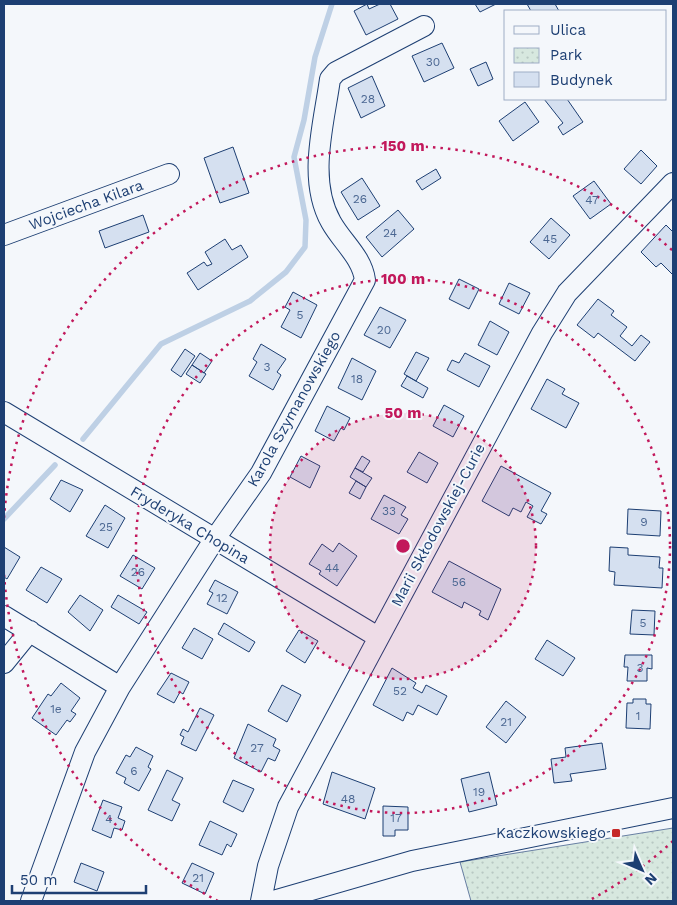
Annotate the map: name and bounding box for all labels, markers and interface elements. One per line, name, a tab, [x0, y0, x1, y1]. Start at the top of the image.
legend	[504, 10, 667, 100]
text: Ulica	[550, 21, 587, 39]
text: Park	[550, 46, 583, 64]
house number: 30	[426, 55, 440, 69]
text: Budynek	[550, 71, 613, 89]
house number: 28	[361, 92, 375, 106]
text: 150 m	[381, 137, 425, 155]
street label: Wojciecha Kilara	[26, 176, 146, 234]
house number: 26	[353, 192, 367, 206]
house number: 47	[585, 193, 599, 207]
house number: 24	[383, 226, 397, 240]
house number: 45	[543, 232, 557, 246]
text: 100 m	[381, 270, 425, 288]
house number: 5	[297, 308, 304, 322]
house number: 20	[377, 323, 391, 337]
street label: Karola Szymanowskiego	[244, 328, 344, 490]
house number: 3	[264, 360, 271, 374]
house number: 18	[351, 372, 363, 386]
text: 50 m	[385, 404, 421, 422]
street label: Marii Skłodowskiej-Curie	[387, 440, 489, 610]
street label: Fryderyka Chopina	[127, 482, 253, 568]
house number: 33	[382, 504, 396, 518]
house number: 9	[640, 515, 648, 529]
house number: 25	[99, 520, 113, 534]
centre of rings	[394, 537, 412, 555]
house number: 44	[325, 561, 339, 575]
house number: 26	[131, 565, 145, 579]
house number: 56	[452, 575, 466, 589]
house number: 12	[216, 591, 228, 605]
house number: 5	[640, 616, 647, 630]
house number: 3	[637, 661, 644, 675]
house number: 52	[393, 684, 407, 698]
house number: 1e	[50, 702, 62, 716]
house number: 1	[636, 709, 640, 723]
house number: 21	[500, 715, 512, 729]
house number: 27	[250, 741, 264, 755]
house number: 6	[130, 764, 138, 778]
house number: 19	[473, 785, 485, 799]
house number: 48	[341, 792, 355, 806]
house number: 17	[390, 811, 402, 825]
house number: 4	[105, 812, 113, 826]
place label: Kaczkowskiego	[496, 824, 606, 842]
marker: Kaczkowskiego	[610, 827, 622, 839]
north arrow	[617, 845, 667, 895]
scale bar	[12, 862, 146, 894]
text: N	[642, 870, 661, 889]
text: 50 m	[20, 871, 57, 889]
house number: 21	[192, 871, 204, 885]

